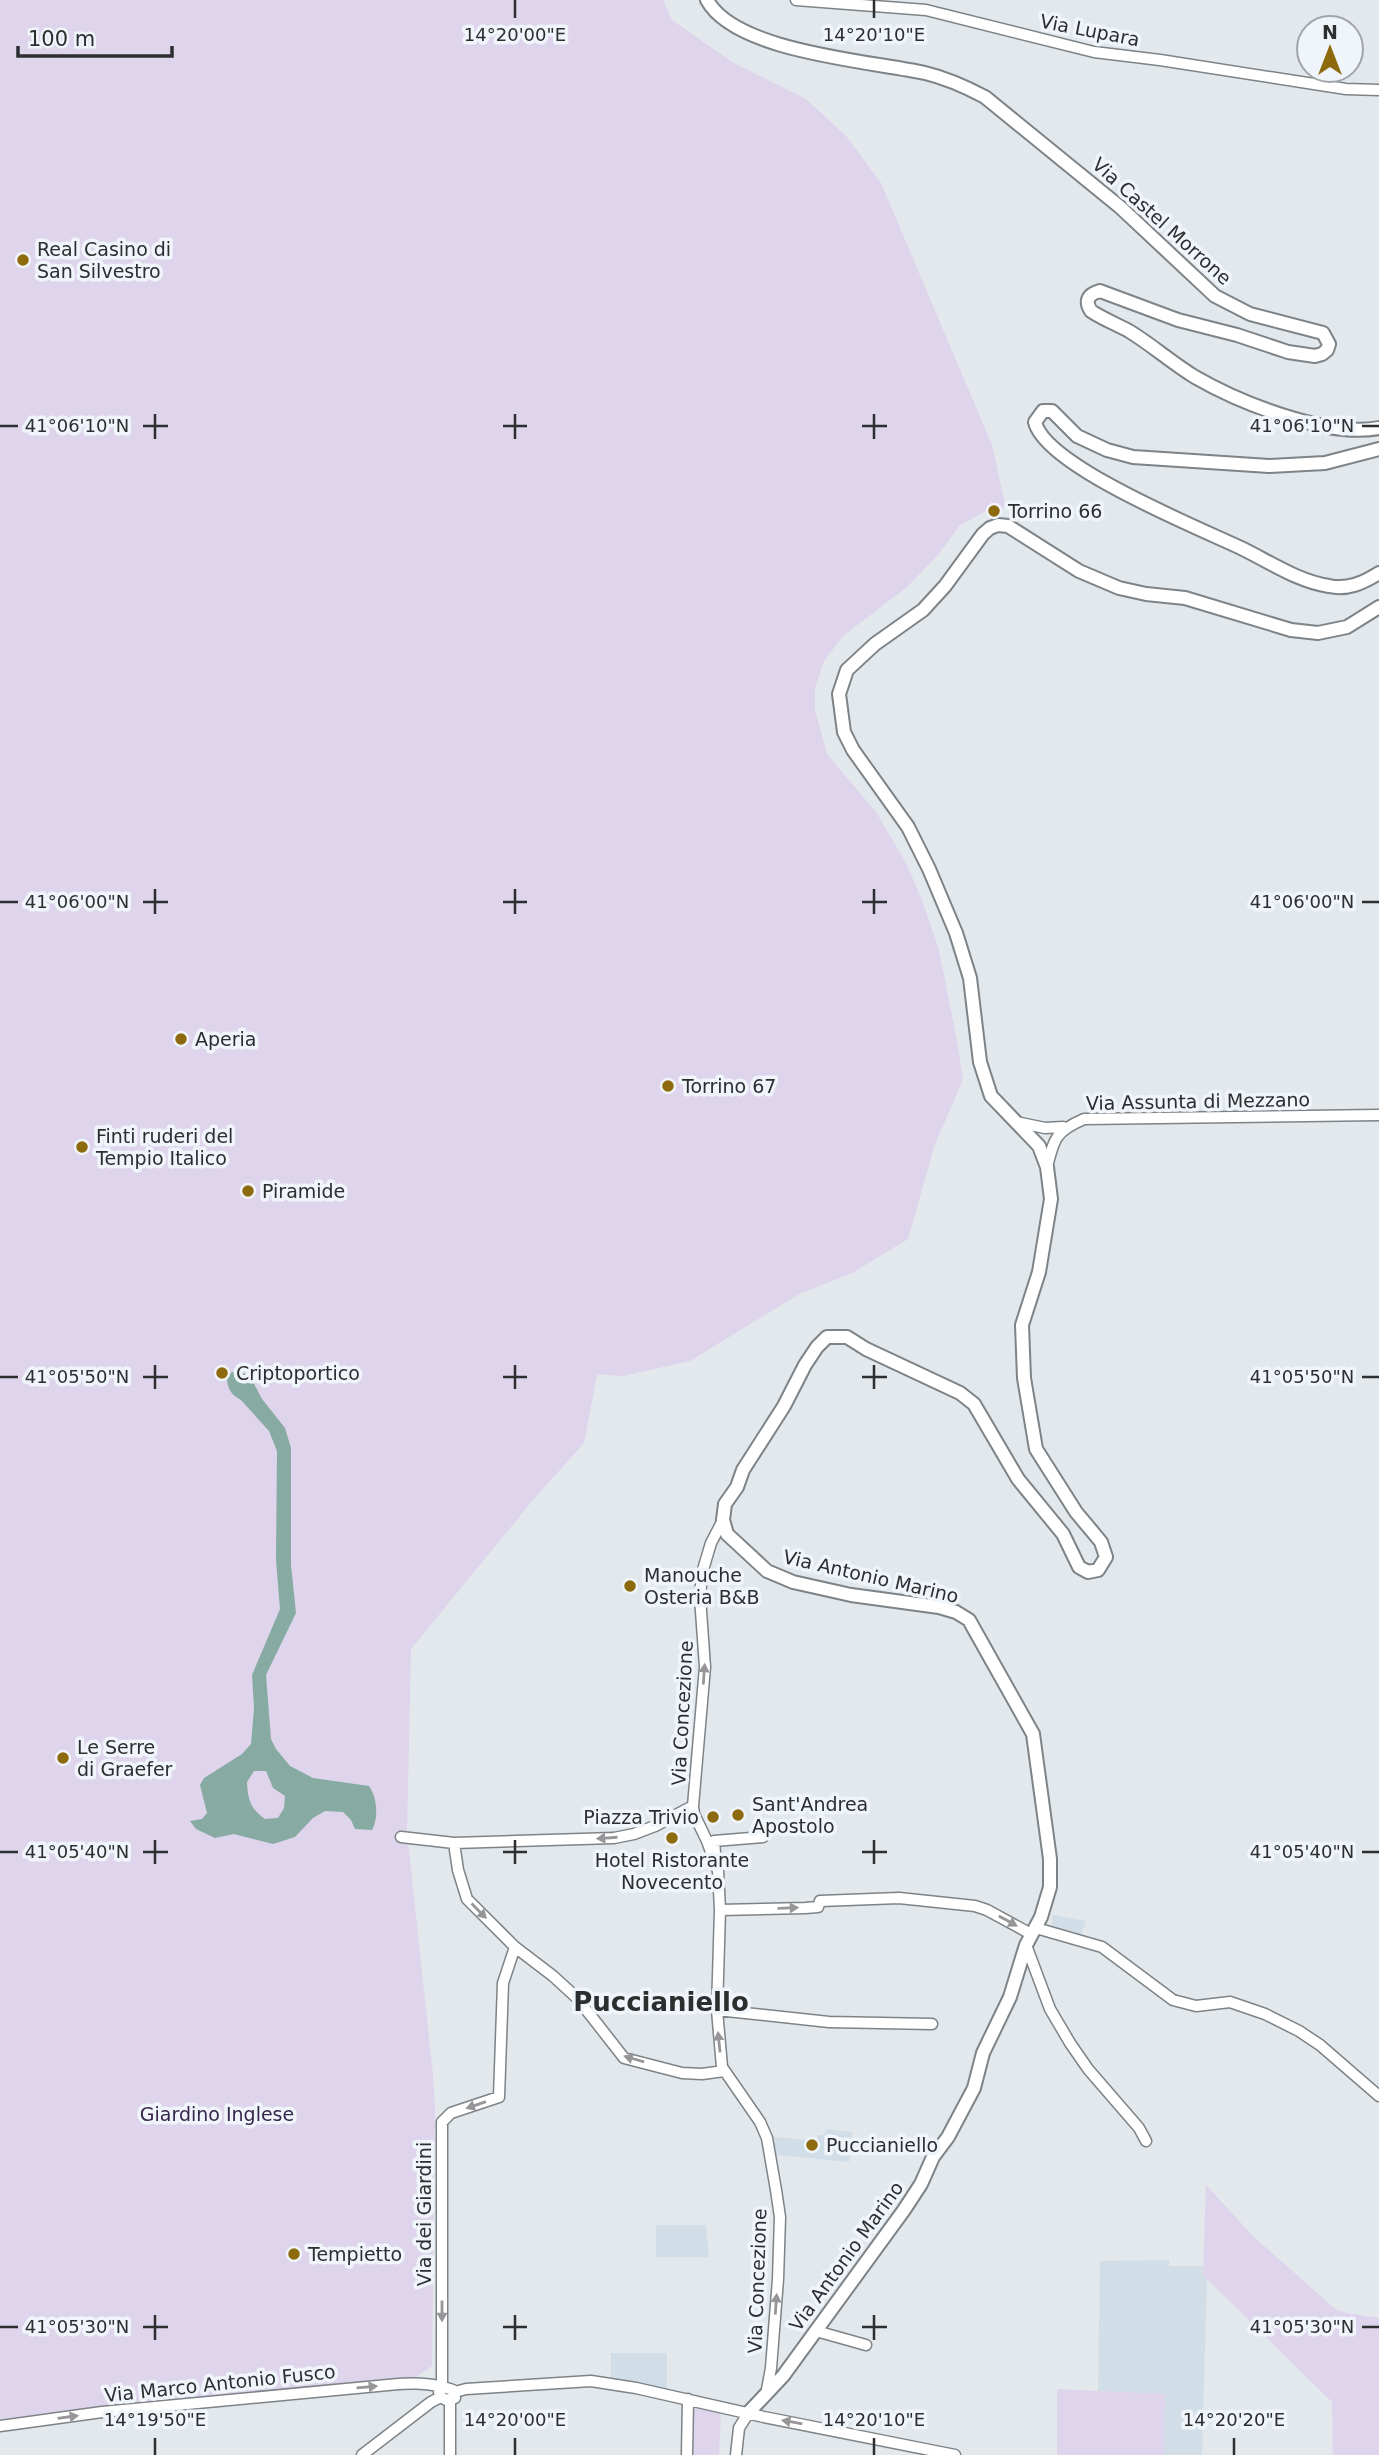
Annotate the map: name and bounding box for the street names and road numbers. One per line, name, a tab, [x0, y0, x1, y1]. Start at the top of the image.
street label: Via Lupara	[1038, 10, 1142, 50]
street label: Via Castel Morrone	[1088, 153, 1236, 289]
street label: Via Assunta di Mezzano	[1086, 1088, 1310, 1114]
street label: Via Antonio Marino	[781, 1545, 961, 1607]
street label: Via Concezione	[667, 1640, 697, 1786]
street label: Via dei Giardini	[413, 2142, 435, 2286]
street label: Via Antonio Marino	[784, 2177, 908, 2335]
street label: Via Concezione	[743, 2208, 771, 2354]
street label: Via Marco Antonio Fusco	[103, 2360, 337, 2406]

